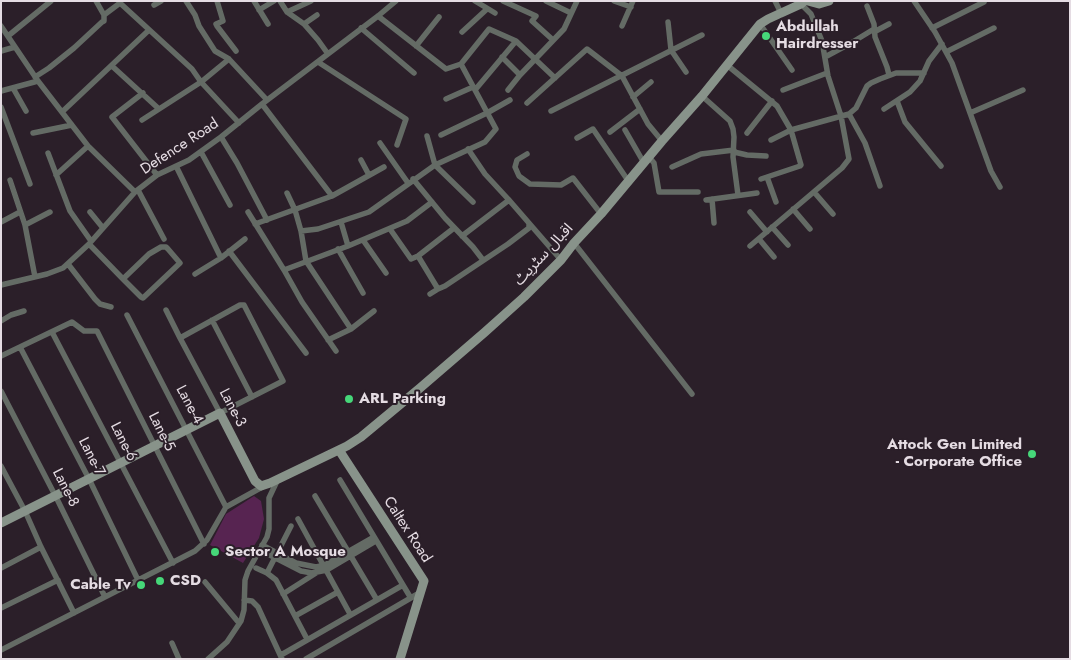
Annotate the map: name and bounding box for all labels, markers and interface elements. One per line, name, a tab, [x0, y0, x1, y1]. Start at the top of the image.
place label: Abdullah Hairdresser	[776, 18, 858, 53]
marker: Abdullah Hairdresser	[760, 30, 772, 42]
street label: Defence Road	[138, 115, 222, 179]
street label: اقبال سٹریٹ	[511, 220, 577, 290]
street label: Lane-4	[171, 382, 207, 428]
street label: Lane-3	[214, 386, 250, 430]
place label: ARL Parking	[359, 390, 446, 408]
marker: ARL Parking	[343, 393, 355, 405]
street label: Lane-5	[144, 410, 178, 454]
street label: Lane-6	[106, 419, 140, 465]
street label: Lane-7	[74, 435, 108, 479]
place label: Attock Gen Limited - Corporate Office	[887, 436, 1022, 471]
marker: Attock Gen Limited - Corporate Office	[1026, 448, 1038, 460]
street label: Lane-8	[48, 466, 82, 510]
street label: Caltex Road	[379, 494, 435, 566]
place label: Sector A Mosque	[225, 543, 346, 561]
marker: Sector A Mosque	[209, 546, 221, 558]
place label: CSD	[170, 572, 201, 590]
marker: CSD	[154, 575, 166, 587]
place label: Cable Tv	[70, 576, 131, 594]
marker: Cable Tv	[135, 579, 147, 591]

